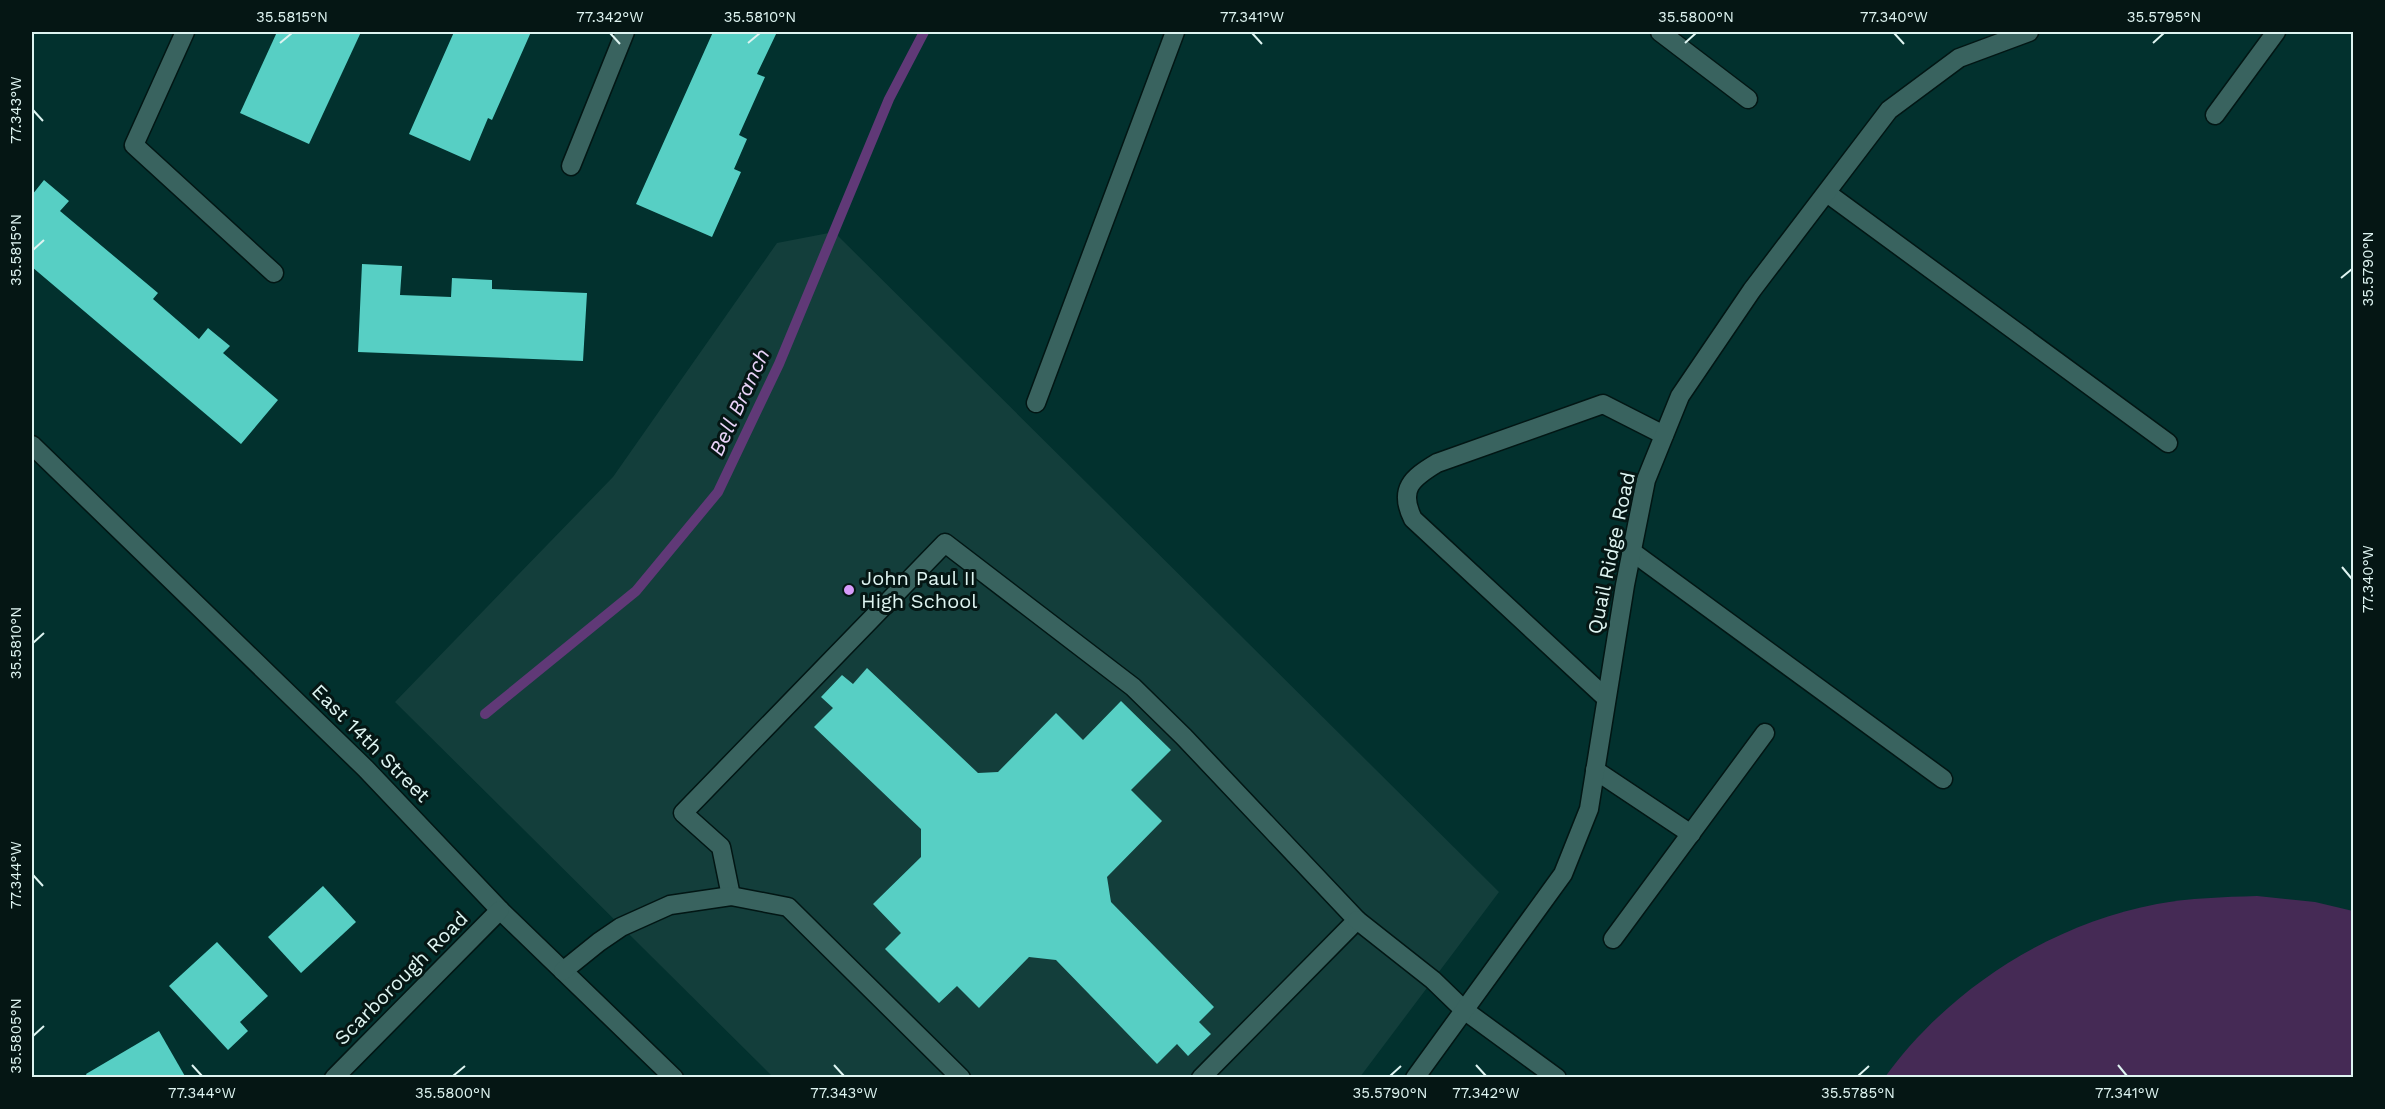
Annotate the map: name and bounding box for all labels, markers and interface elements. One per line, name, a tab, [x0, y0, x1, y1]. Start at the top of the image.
text: 35.5815°N	[256, 8, 328, 26]
text: 77.342°W	[576, 8, 644, 26]
text: 35.5810°N	[724, 8, 796, 26]
text: 77.341°W	[1220, 8, 1284, 26]
text: 35.5800°N	[1658, 8, 1734, 26]
text: 77.340°W	[1860, 8, 1928, 26]
text: 35.5795°N	[2127, 8, 2201, 26]
text: 77.343°W	[7, 76, 25, 144]
text: 35.5815°N	[7, 214, 25, 286]
text: 35.5790°N	[2359, 231, 2377, 307]
water label: Bell Branch	[703, 344, 775, 460]
street label: Quail Ridge Road	[1582, 470, 1640, 636]
text: 77.340°W	[2359, 545, 2377, 613]
place label: John Paul II High School	[861, 566, 977, 613]
marker: John Paul II High School	[842, 583, 856, 597]
text: 35.5810°N	[7, 607, 25, 679]
street label: East 14th Street	[307, 679, 436, 808]
text: 77.344°W	[7, 841, 25, 909]
street label: Scarborough Road	[329, 906, 473, 1050]
text: 35.5805°N	[7, 998, 25, 1074]
text: 77.344°W	[168, 1084, 236, 1102]
text: 35.5800°N	[415, 1084, 491, 1102]
text: 77.343°W	[810, 1084, 878, 1102]
text: 35.5790°N	[1352, 1084, 1428, 1102]
text: 77.342°W	[1452, 1084, 1520, 1102]
text: 35.5785°N	[1821, 1084, 1895, 1102]
text: 77.341°W	[2095, 1084, 2159, 1102]

